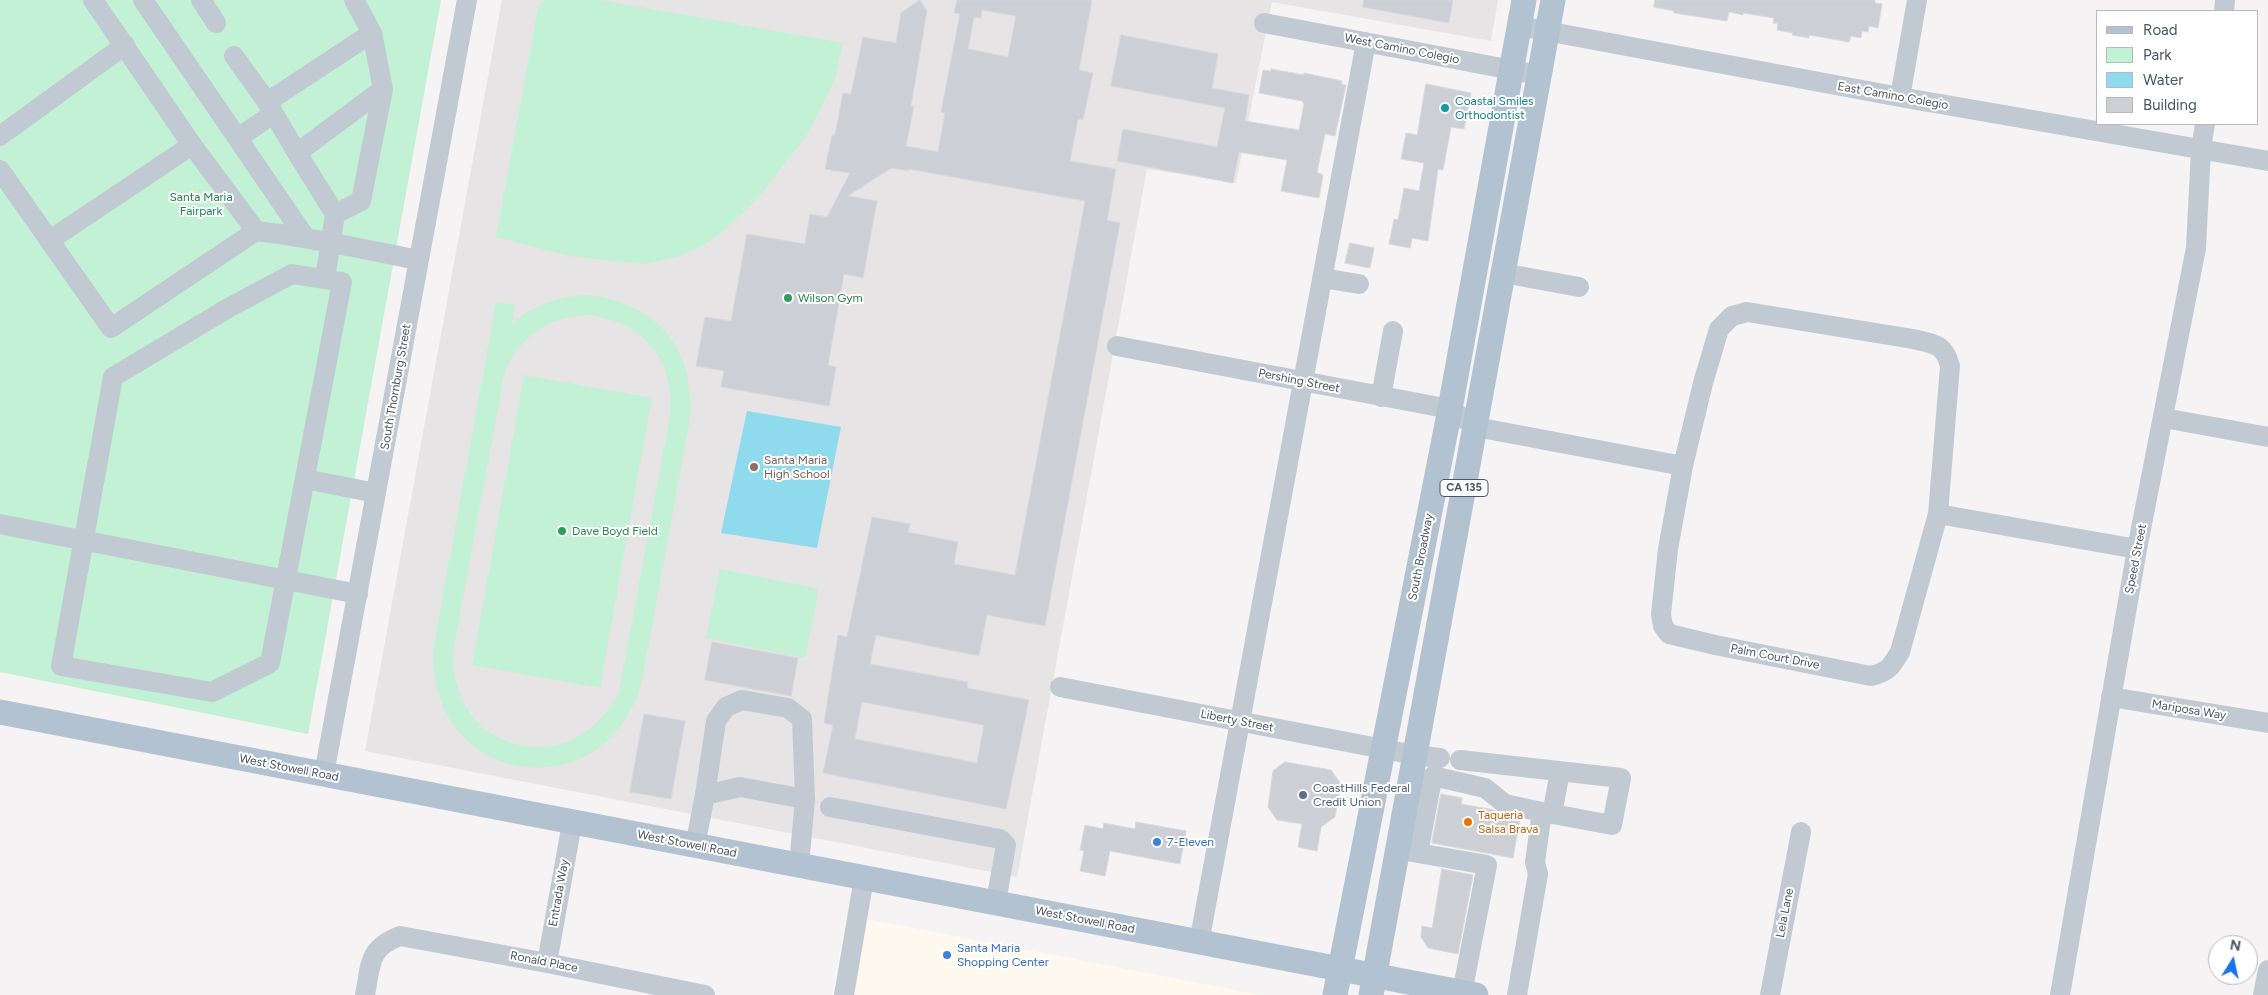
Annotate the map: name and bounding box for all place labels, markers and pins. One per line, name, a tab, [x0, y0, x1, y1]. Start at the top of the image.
place label: Coastal Smiles Orthodontist	[1455, 94, 1534, 122]
marker: Coastal Smiles Orthodontist	[1439, 102, 1451, 114]
place label: Wilson Gym	[798, 291, 863, 305]
marker: Wilson Gym	[782, 292, 794, 304]
place label: Santa Maria High School	[764, 453, 830, 481]
marker: Santa Maria High School	[748, 461, 760, 473]
place label: Dave Boyd Field	[572, 524, 658, 538]
marker: Dave Boyd Field	[556, 525, 568, 537]
place label: CoastHills Federal Credit Union	[1313, 781, 1410, 809]
marker: CoastHills Federal Credit Union	[1297, 789, 1309, 801]
place label: Taqueria Salsa Brava	[1478, 808, 1538, 836]
marker: Taqueria Salsa Brava	[1462, 816, 1474, 828]
place label: 7-Eleven	[1167, 835, 1214, 849]
marker: 7-Eleven	[1151, 836, 1163, 848]
place label: Santa Maria Shopping Center	[957, 941, 1049, 969]
marker: Santa Maria Shopping Center	[941, 949, 953, 961]

